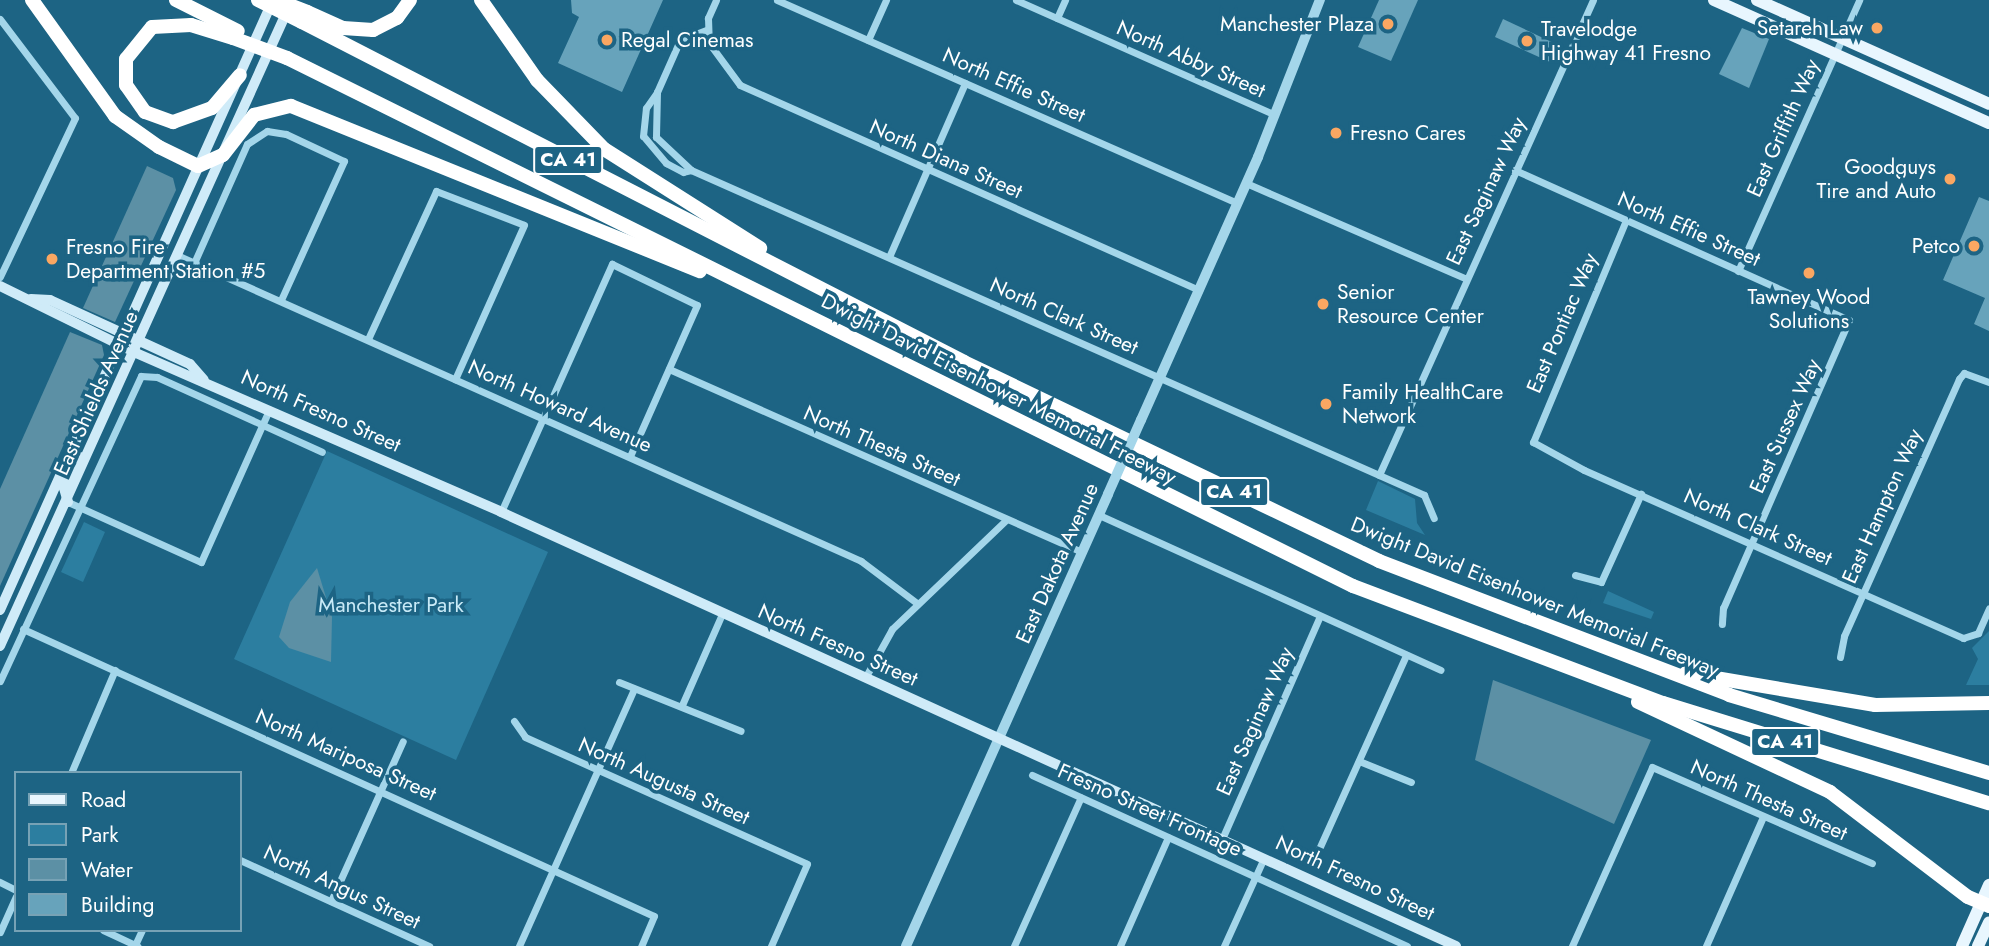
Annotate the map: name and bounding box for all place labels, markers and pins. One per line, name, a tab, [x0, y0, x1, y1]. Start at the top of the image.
place label: Manchester Plaza	[1220, 11, 1374, 37]
place label: Setareh Law	[1757, 15, 1863, 41]
marker: Manchester Plaza	[1380, 16, 1396, 32]
place label: Travelodge Highway 41 Fresno	[1541, 16, 1711, 66]
marker: Setareh Law	[1869, 20, 1885, 36]
place label: Regal Cinemas	[621, 27, 753, 53]
marker: Regal Cinemas	[599, 32, 615, 48]
marker: Travelodge Highway 41 Fresno	[1519, 33, 1535, 49]
place label: Fresno Cares	[1350, 120, 1466, 146]
marker: Fresno Cares	[1328, 125, 1344, 141]
place label: Goodguys Tire and Auto	[1816, 154, 1936, 204]
marker: Goodguys Tire and Auto	[1942, 171, 1958, 187]
place label: Petco	[1912, 233, 1960, 259]
place label: Fresno Fire Department Station #5	[66, 234, 265, 284]
marker: Petco	[1966, 238, 1982, 254]
marker: Fresno Fire Department Station #5	[44, 251, 60, 267]
marker: Tawney Wood Solutions	[1801, 265, 1817, 281]
place label: Senior Resource Center	[1337, 279, 1484, 329]
place label: Tawney Wood Solutions	[1747, 284, 1871, 334]
marker: Senior Resource Center	[1315, 296, 1331, 312]
place label: Family HealthCare Network	[1342, 379, 1503, 429]
marker: Family HealthCare Network	[1316, 394, 1336, 414]

